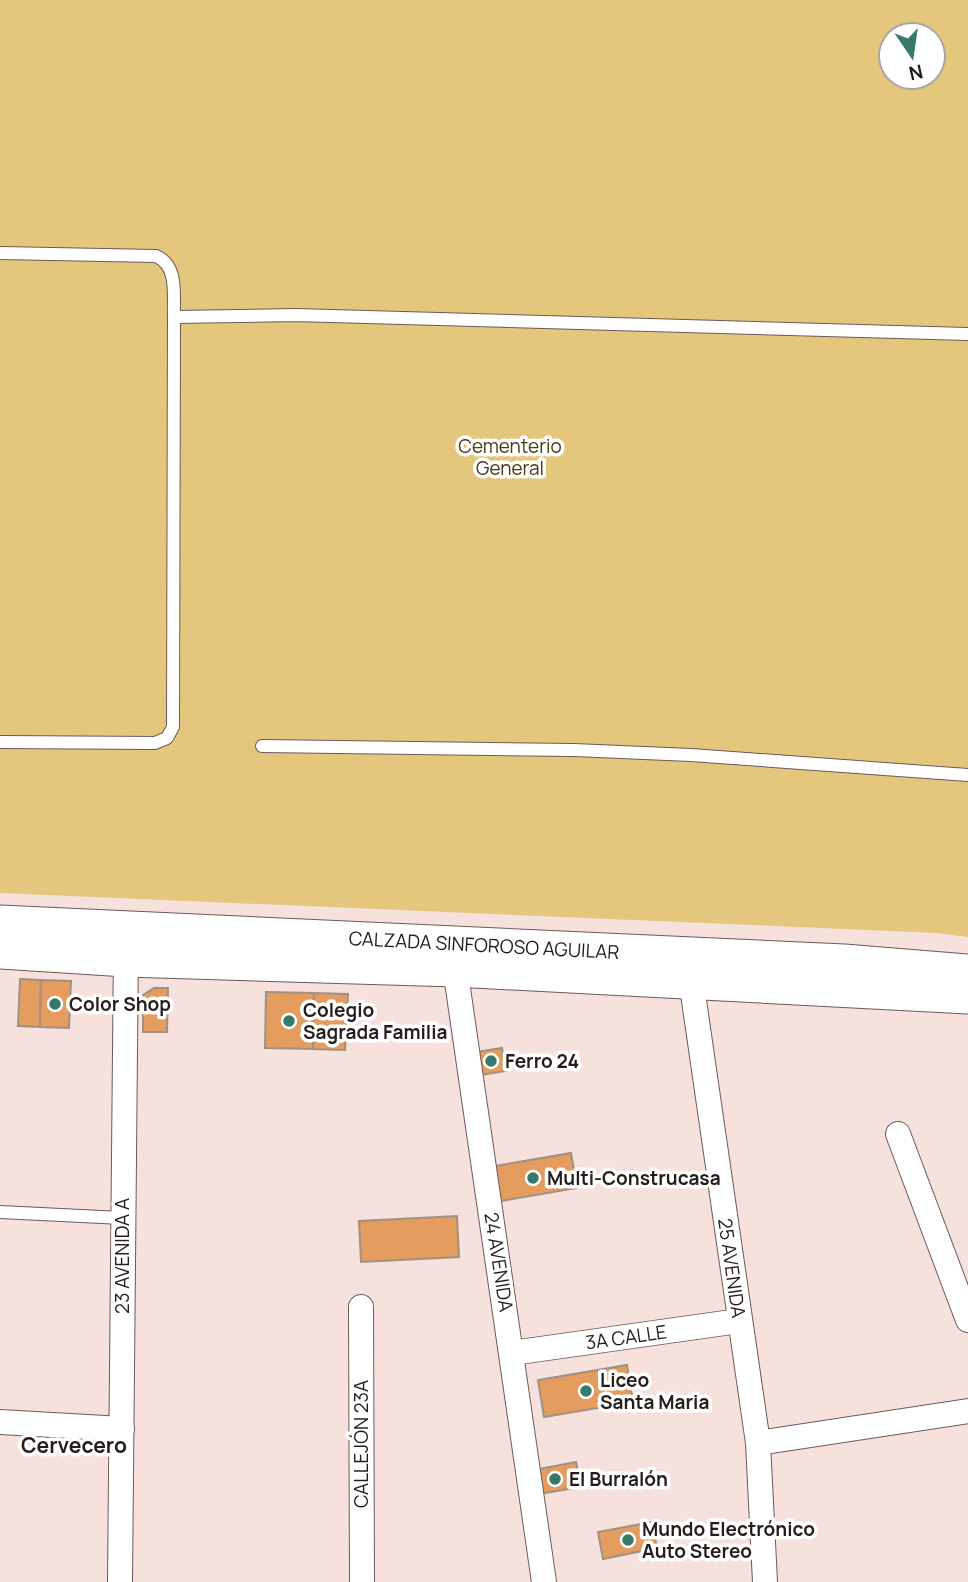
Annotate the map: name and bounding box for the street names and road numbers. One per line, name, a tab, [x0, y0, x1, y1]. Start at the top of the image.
street label: CALZADA SINFOROSO AGUILAR	[348, 925, 620, 965]
street label: 23 AVENIDA A	[109, 1198, 135, 1314]
street label: 24 AVENIDA	[478, 1210, 520, 1314]
street label: 25 AVENIDA	[712, 1216, 752, 1320]
street label: 3A CALLE	[584, 1318, 668, 1356]
street label: CALLEJÓN 23A	[348, 1380, 374, 1508]

